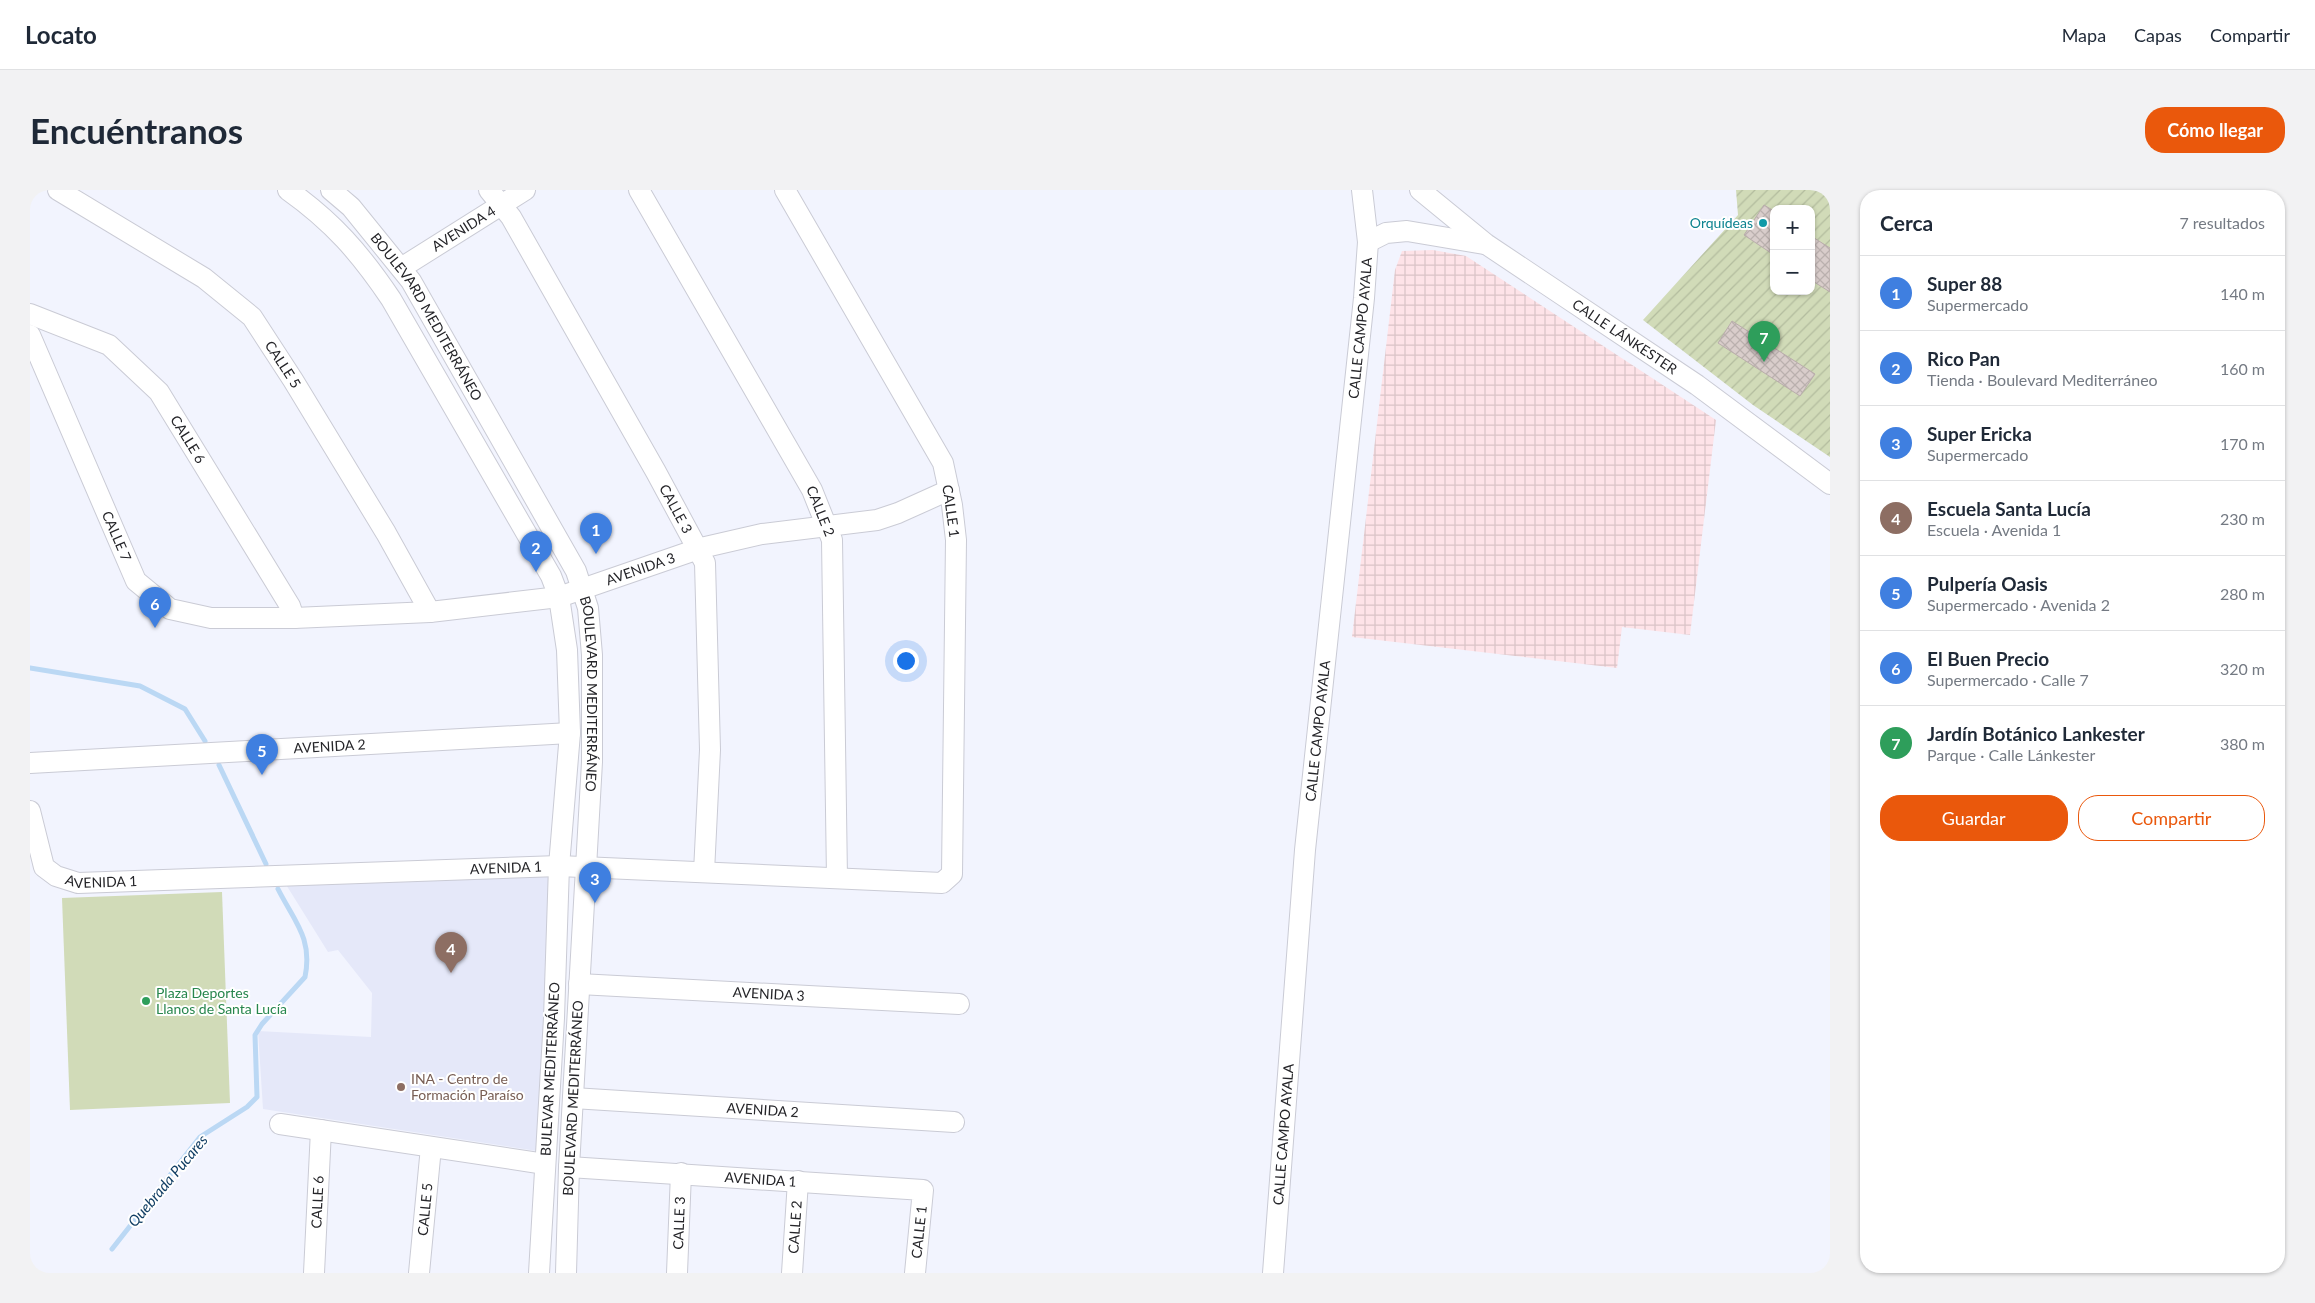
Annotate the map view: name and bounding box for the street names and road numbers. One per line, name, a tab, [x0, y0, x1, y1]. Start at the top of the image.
street label: AVENIDA 4	[428, 202, 498, 255]
street label: BOULEVARD MEDITERRÁNEO	[367, 229, 486, 404]
street label: CALLE CAMPO AYALA	[1344, 256, 1375, 400]
street label: CALLE LÁNKESTER	[1569, 295, 1681, 377]
street label: CALLE 5	[262, 337, 305, 391]
street label: CALLE 6	[167, 412, 210, 466]
street label: CALLE 3	[656, 481, 696, 536]
street label: CALLE 2	[803, 483, 839, 539]
street label: CALLE 1	[939, 484, 964, 538]
street label: CALLE 7	[99, 508, 135, 564]
street label: AVENIDA 3	[603, 549, 677, 588]
street label: BOULEVARD MEDITERRÁNEO	[577, 594, 601, 792]
street label: CALLE CAMPO AYALA	[1301, 659, 1333, 802]
street label: AVENIDA 2	[293, 735, 366, 756]
street label: AVENIDA 1	[470, 858, 542, 877]
street label: AVENIDA 1	[63, 871, 137, 891]
street label: BULEVAR MEDITERRÁNEO	[536, 982, 563, 1156]
street label: AVENIDA 3	[732, 983, 805, 1004]
street label: BOULEVARD MEDITERRÁNEO	[559, 1000, 586, 1196]
street label: CALLE CAMPO AYALA	[1269, 1062, 1297, 1206]
street label: AVENIDA 2	[726, 1099, 799, 1120]
street label: AVENIDA 1	[724, 1168, 797, 1190]
street label: CALLE 6	[307, 1175, 327, 1229]
street label: CALLE 5	[414, 1182, 436, 1236]
street label: CALLE 3	[669, 1196, 688, 1250]
street label: CALLE 2	[784, 1200, 805, 1254]
street label: CALLE 1	[907, 1205, 930, 1259]

